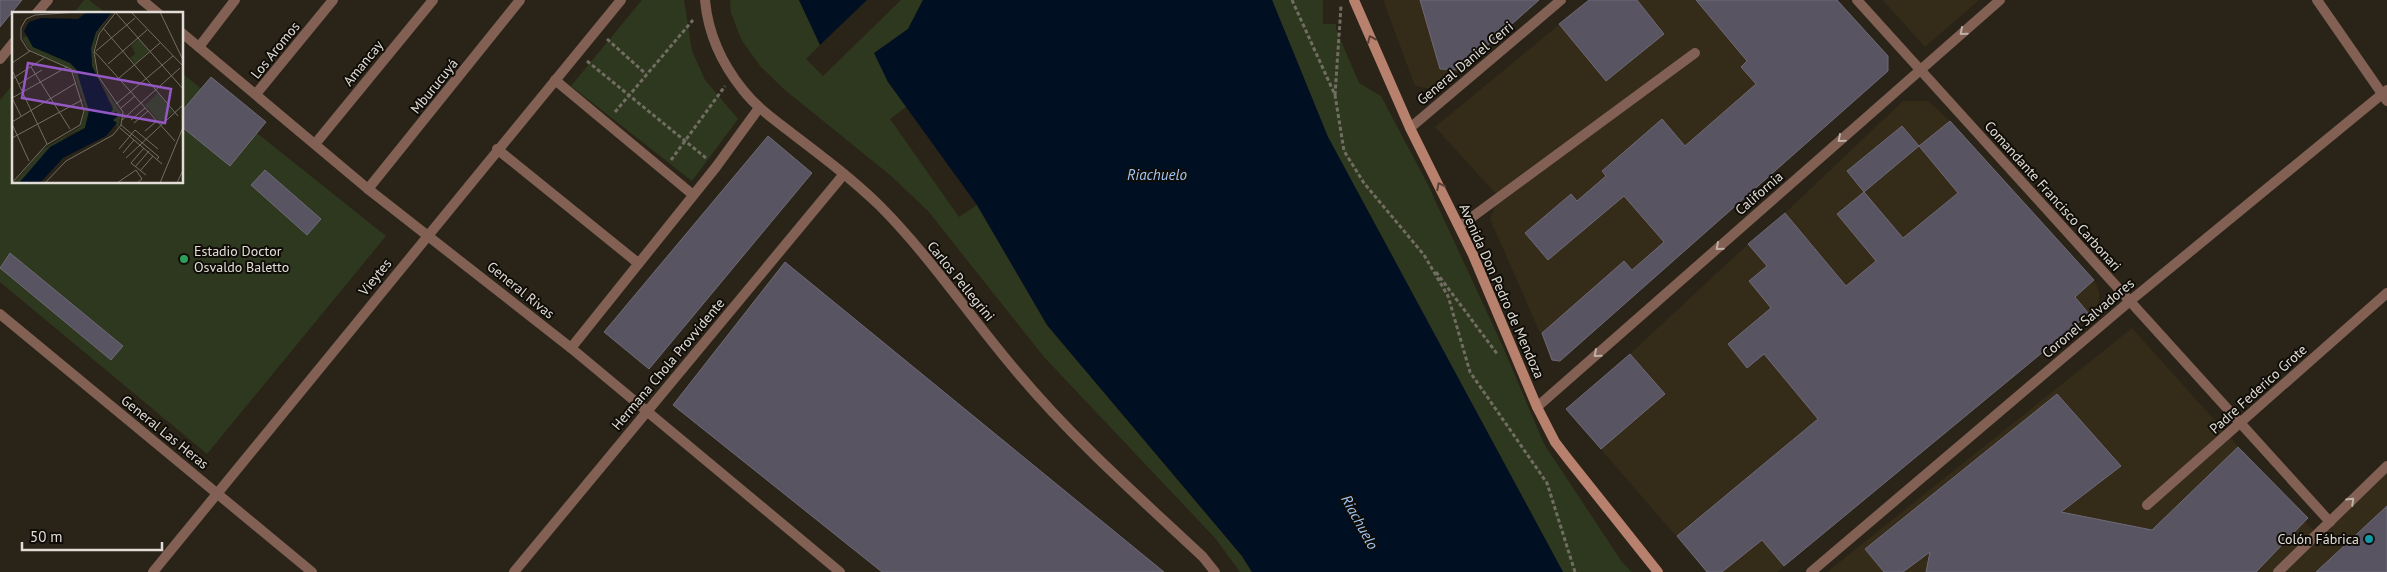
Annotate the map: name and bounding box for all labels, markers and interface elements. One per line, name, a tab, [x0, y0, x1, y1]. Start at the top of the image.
inset map	[12, 12, 184, 184]
street label: General Daniel Cerri	[1413, 17, 1517, 109]
street label: Los Aromos	[247, 18, 304, 82]
one-way arrow	[1960, 26, 1969, 35]
one-way arrow	[1367, 35, 1378, 44]
street label: Amancay	[339, 36, 387, 90]
street label: Mburucuyá	[406, 55, 462, 117]
street label: Comandante Francisco Carbonari	[1981, 117, 2125, 275]
one-way arrow	[1837, 134, 1846, 143]
water label: Riachuelo	[1127, 165, 1187, 184]
street label: California	[1731, 167, 1787, 219]
one-way arrow	[1436, 183, 1446, 192]
street label: Avenida Don Pedro de Mendoza	[1455, 201, 1549, 381]
street label: Carlos Pellegrini	[923, 237, 999, 325]
one-way arrow	[1716, 241, 1725, 250]
place label: Estadio Doctor Osvaldo Baletto	[194, 242, 289, 276]
marker: Estadio Doctor Osvaldo Baletto	[178, 253, 190, 265]
street label: Vieytes	[354, 255, 395, 300]
street label: General Rivas	[484, 257, 558, 323]
street label: Coronel Salvadores	[2038, 274, 2138, 362]
street label: Hermana Chola Provvidente	[608, 294, 728, 434]
street label: Padre Federico Grote	[2206, 341, 2310, 437]
one-way arrow	[1594, 349, 1603, 358]
street label: General Las Heras	[118, 391, 213, 473]
water label: Riachuelo	[1337, 491, 1383, 553]
one-way arrow	[2345, 498, 2354, 507]
scale bar	[22, 520, 162, 552]
text: 50 m	[30, 527, 63, 546]
place label: Colón Fábrica	[2277, 530, 2359, 548]
marker: Colón Fábrica	[2363, 533, 2375, 545]

